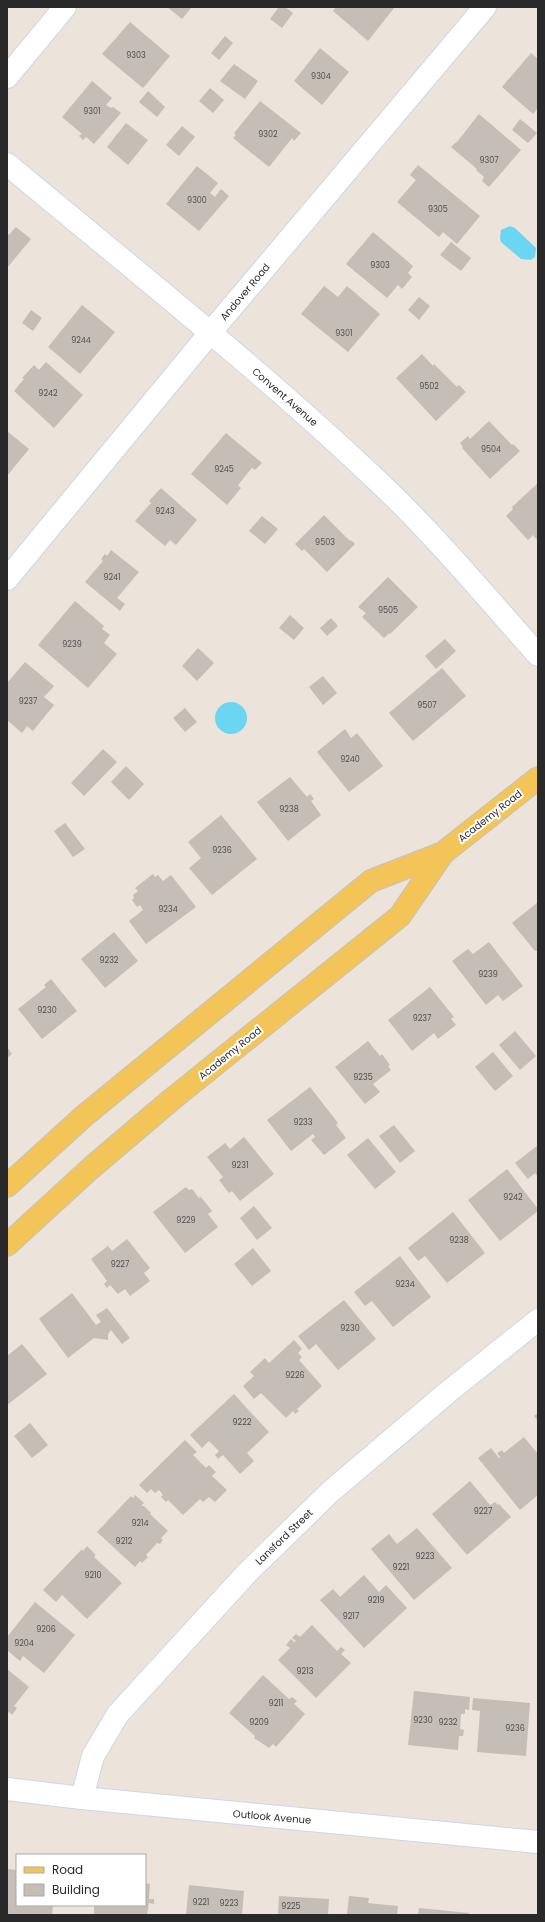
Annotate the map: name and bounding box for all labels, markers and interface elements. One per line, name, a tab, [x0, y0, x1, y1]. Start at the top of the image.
house number: 9303	[126, 50, 146, 61]
house number: 9304	[311, 71, 331, 82]
house number: 9301	[83, 106, 101, 117]
house number: 9302	[258, 129, 278, 140]
house number: 9307	[479, 155, 499, 166]
house number: 9300	[187, 195, 207, 206]
house number: 9305	[428, 204, 448, 215]
street label: Andover Road	[217, 260, 273, 324]
house number: 9303	[370, 260, 390, 271]
house number: 9301	[335, 328, 353, 339]
house number: 9244	[71, 335, 91, 346]
street label: Convent Avenue	[249, 364, 321, 430]
house number: 9502	[419, 381, 439, 392]
house number: 9242	[38, 388, 58, 399]
house number: 9504	[481, 444, 501, 455]
house number: 9245	[214, 464, 234, 475]
house number: 9243	[155, 506, 175, 517]
house number: 9503	[315, 537, 335, 548]
house number: 9241	[103, 572, 121, 583]
house number: 9505	[378, 605, 398, 616]
house number: 9239	[62, 639, 82, 650]
house number: 9237	[19, 696, 38, 707]
house number: 9507	[417, 700, 437, 711]
house number: 9240	[340, 754, 360, 765]
street label: Academy Road	[455, 786, 525, 846]
house number: 9238	[279, 804, 299, 815]
house number: 9236	[212, 845, 232, 856]
house number: 9234	[158, 904, 178, 915]
house number: 9232	[100, 955, 119, 966]
house number: 9239	[478, 969, 498, 980]
house number: 9230	[37, 1005, 57, 1016]
house number: 9237	[413, 1013, 432, 1024]
street label: Academy Road	[195, 1023, 265, 1083]
house number: 9235	[353, 1072, 373, 1083]
house number: 9233	[293, 1117, 313, 1128]
house number: 9231	[232, 1160, 248, 1171]
house number: 9242	[503, 1192, 523, 1203]
house number: 9229	[176, 1215, 196, 1226]
house number: 9238	[449, 1235, 469, 1246]
house number: 9227	[111, 1259, 130, 1270]
house number: 9234	[395, 1279, 415, 1290]
house number: 9230	[340, 1323, 360, 1334]
house number: 9226	[285, 1370, 305, 1381]
house number: 9222	[233, 1417, 252, 1428]
street label: Lansford Street	[252, 1505, 316, 1568]
house number: 9227	[474, 1506, 493, 1517]
house number: 9214	[131, 1518, 149, 1529]
house number: 9212	[116, 1536, 133, 1547]
house number: 9223	[416, 1551, 435, 1562]
house number: 9221	[393, 1562, 409, 1573]
house number: 9210	[84, 1570, 102, 1581]
house number: 9219	[367, 1595, 385, 1606]
house number: 9217	[343, 1611, 360, 1622]
house number: 9206	[36, 1624, 56, 1635]
house number: 9204	[14, 1638, 34, 1649]
house number: 9213	[297, 1666, 314, 1677]
house number: 9211	[269, 1698, 283, 1709]
house number: 9230	[413, 1715, 433, 1726]
house number: 9209	[249, 1717, 269, 1728]
house number: 9232	[439, 1717, 458, 1728]
house number: 9236	[505, 1723, 525, 1734]
street label: Outlook Avenue	[232, 1806, 312, 1828]
legend	[16, 1854, 146, 1906]
text: Road	[52, 1861, 83, 1878]
text: Building	[52, 1881, 100, 1898]
house number: 9221	[193, 1897, 209, 1908]
house number: 9223	[220, 1898, 239, 1909]
house number: 9225	[281, 1901, 301, 1912]

